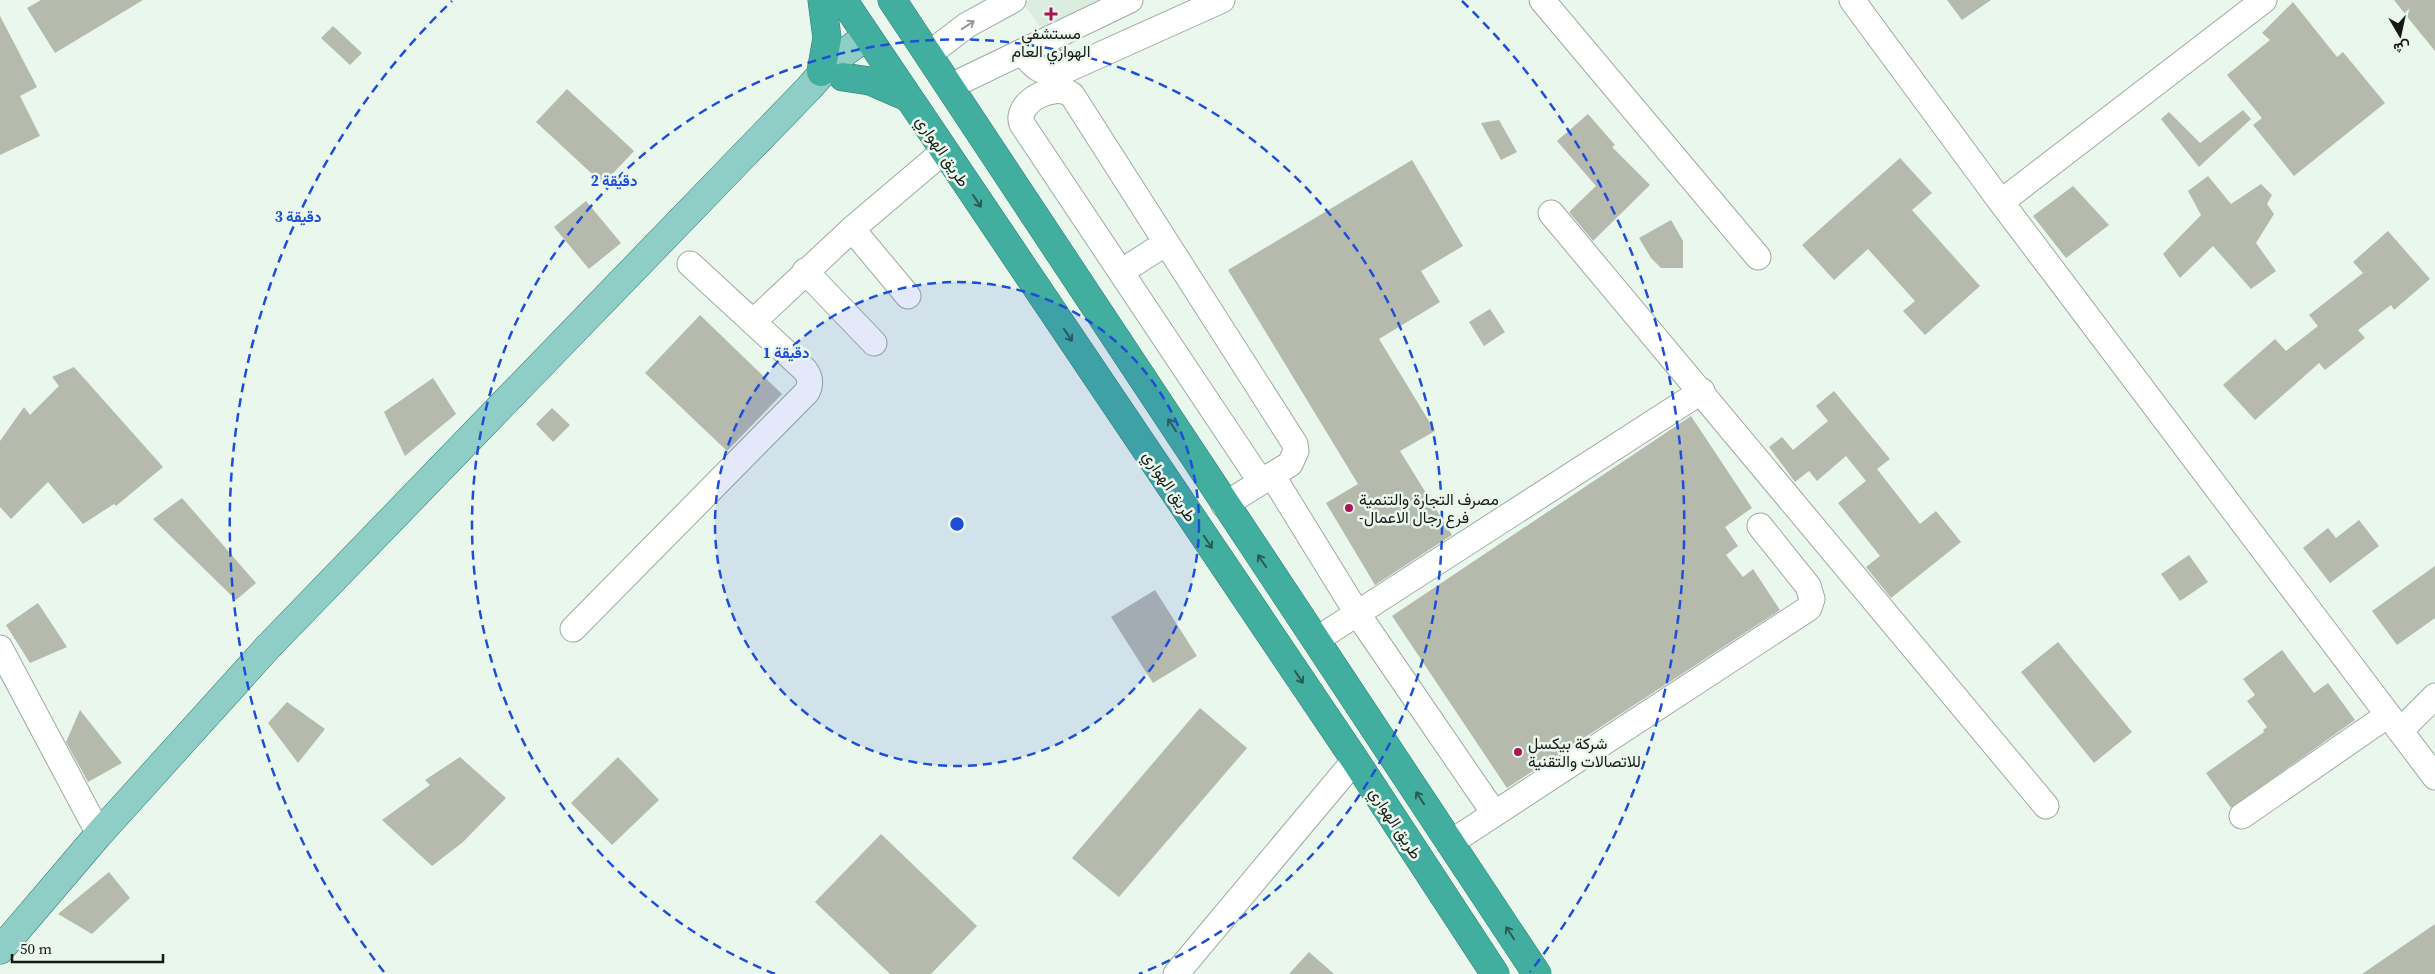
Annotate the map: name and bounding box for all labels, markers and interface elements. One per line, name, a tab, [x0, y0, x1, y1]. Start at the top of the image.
marker: مستشفي الهواري العام	[1044, 7, 1058, 21]
north arrow	[2375, 10, 2425, 60]
one-way arrow	[961, 20, 975, 30]
place label: مستشفي الهواري العام	[1012, 22, 1090, 65]
text: ش	[2392, 37, 2412, 59]
street label: طريق الهواري	[909, 111, 975, 193]
text: 2 دقيقة	[591, 170, 637, 191]
one-way arrow	[972, 193, 982, 207]
text: 3 دقيقة	[275, 206, 321, 227]
one-way arrow	[1063, 328, 1073, 342]
text: 1 دقيقة	[763, 342, 809, 363]
one-way arrow	[1167, 419, 1177, 433]
street label: طريق الهواري	[1136, 446, 1202, 528]
place label: مصرف التجارة والتنمية -فرع رجال الاعمال	[1359, 488, 1499, 529]
marker: مصرف التجارة والتنمية -فرع رجال الاعمال	[1343, 502, 1355, 514]
centre of rings	[948, 515, 966, 533]
one-way arrow	[1203, 535, 1213, 549]
one-way arrow	[1257, 554, 1267, 568]
one-way arrow	[1294, 670, 1304, 684]
place label: شركة بيكسل للاتصالات والتقنية	[1528, 732, 1641, 772]
marker: شركة بيكسل للاتصالات والتقنية	[1512, 746, 1524, 758]
street label: طريق الهواري	[1362, 783, 1427, 865]
one-way arrow	[1415, 791, 1425, 805]
one-way arrow	[1505, 927, 1515, 941]
scale bar	[12, 932, 164, 964]
text: 50 m	[20, 938, 52, 959]

